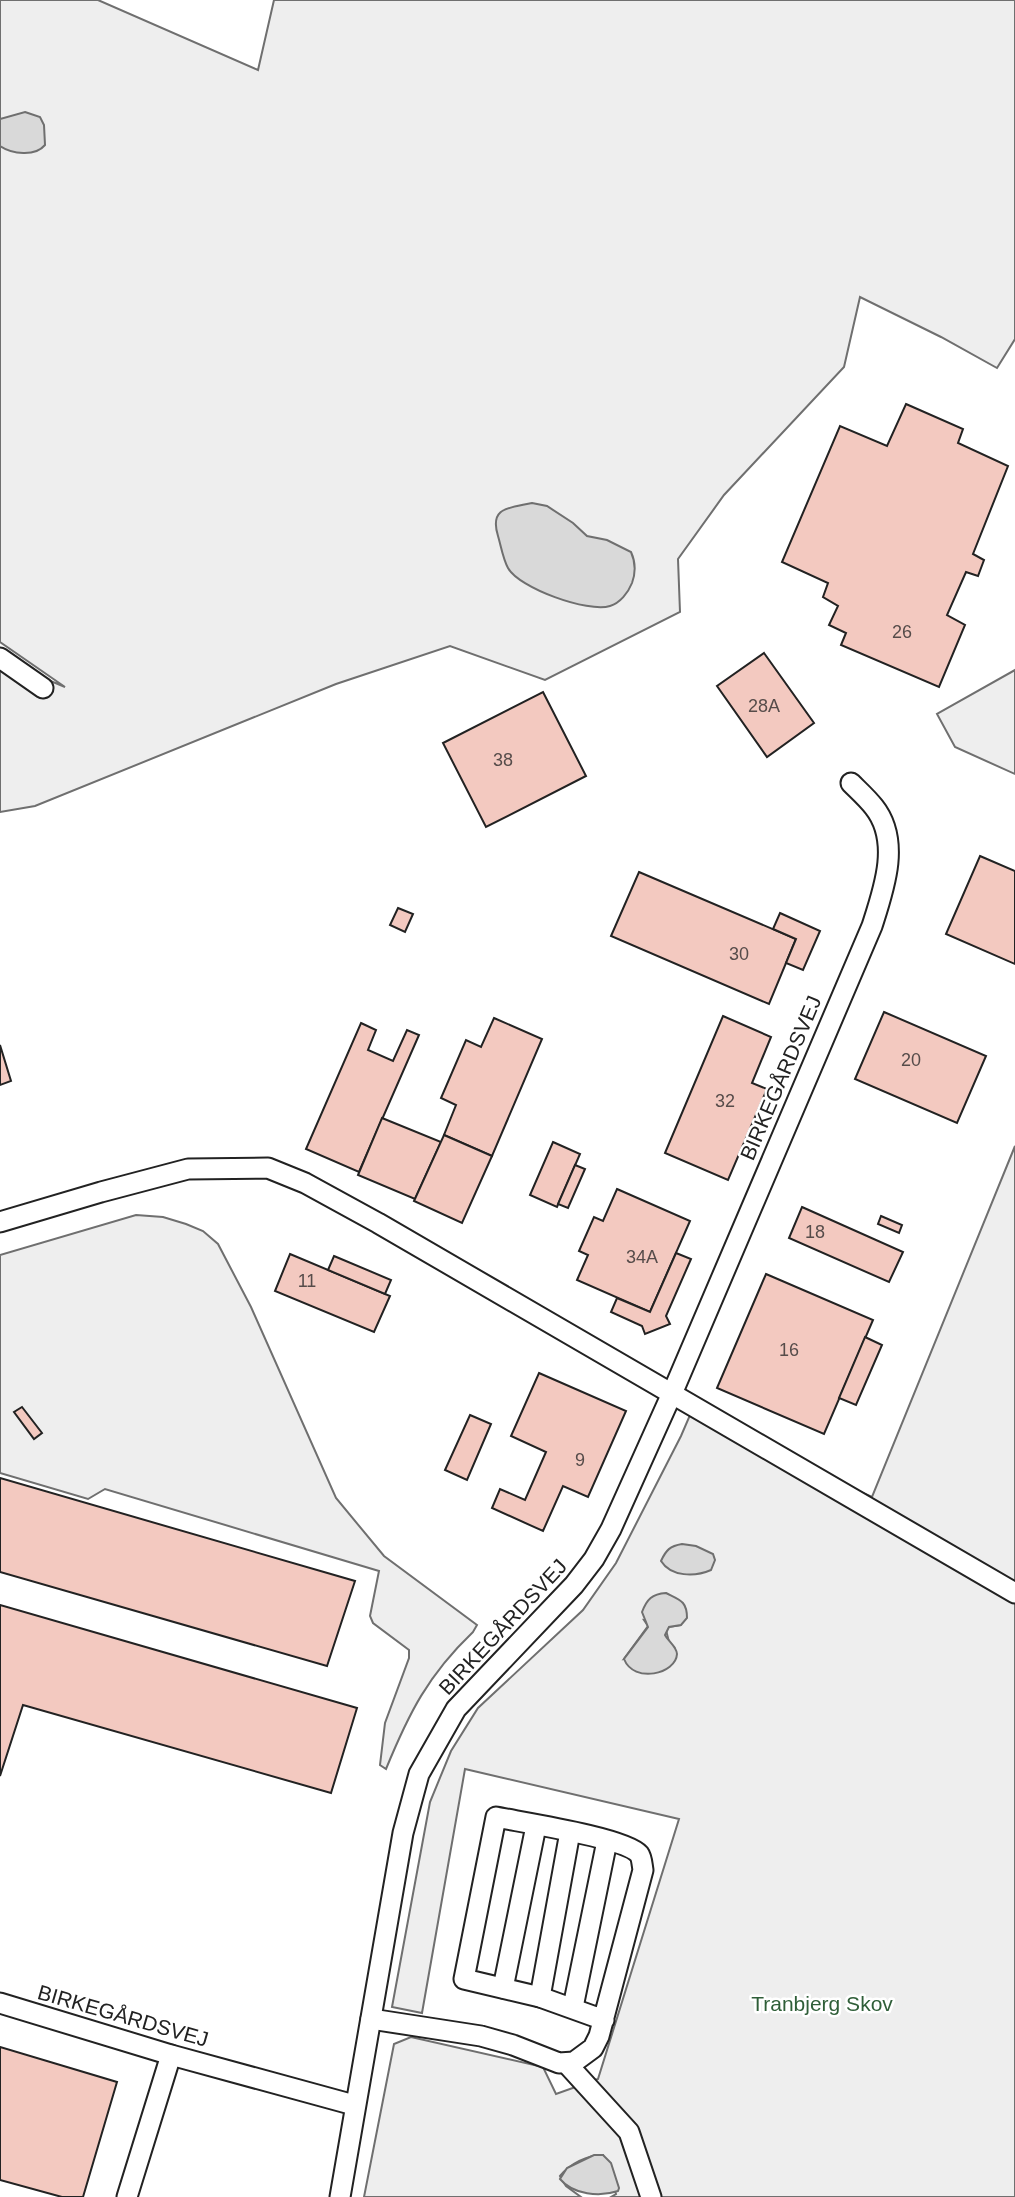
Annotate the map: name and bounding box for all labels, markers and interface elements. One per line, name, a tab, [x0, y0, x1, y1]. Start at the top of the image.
house number: 26	[892, 622, 912, 642]
house number: 28A	[748, 696, 780, 716]
house number: 38	[493, 750, 513, 770]
house number: 30	[729, 944, 749, 964]
street label: BIRKEGÅRDSVEJ	[736, 992, 826, 1163]
house number: 20	[901, 1050, 921, 1070]
house number: 32	[715, 1091, 735, 1111]
house number: 18	[805, 1222, 825, 1242]
house number: 34A	[626, 1247, 658, 1267]
house number: 11	[298, 1271, 316, 1291]
house number: 16	[779, 1340, 799, 1360]
house number: 9	[575, 1450, 585, 1470]
street label: BIRKEGÅRDSVEJ	[434, 1554, 571, 1699]
street label: BIRKEGÅRDSVEJ	[35, 1980, 211, 2051]
park label: Tranbjerg Skov	[751, 1992, 893, 2015]

